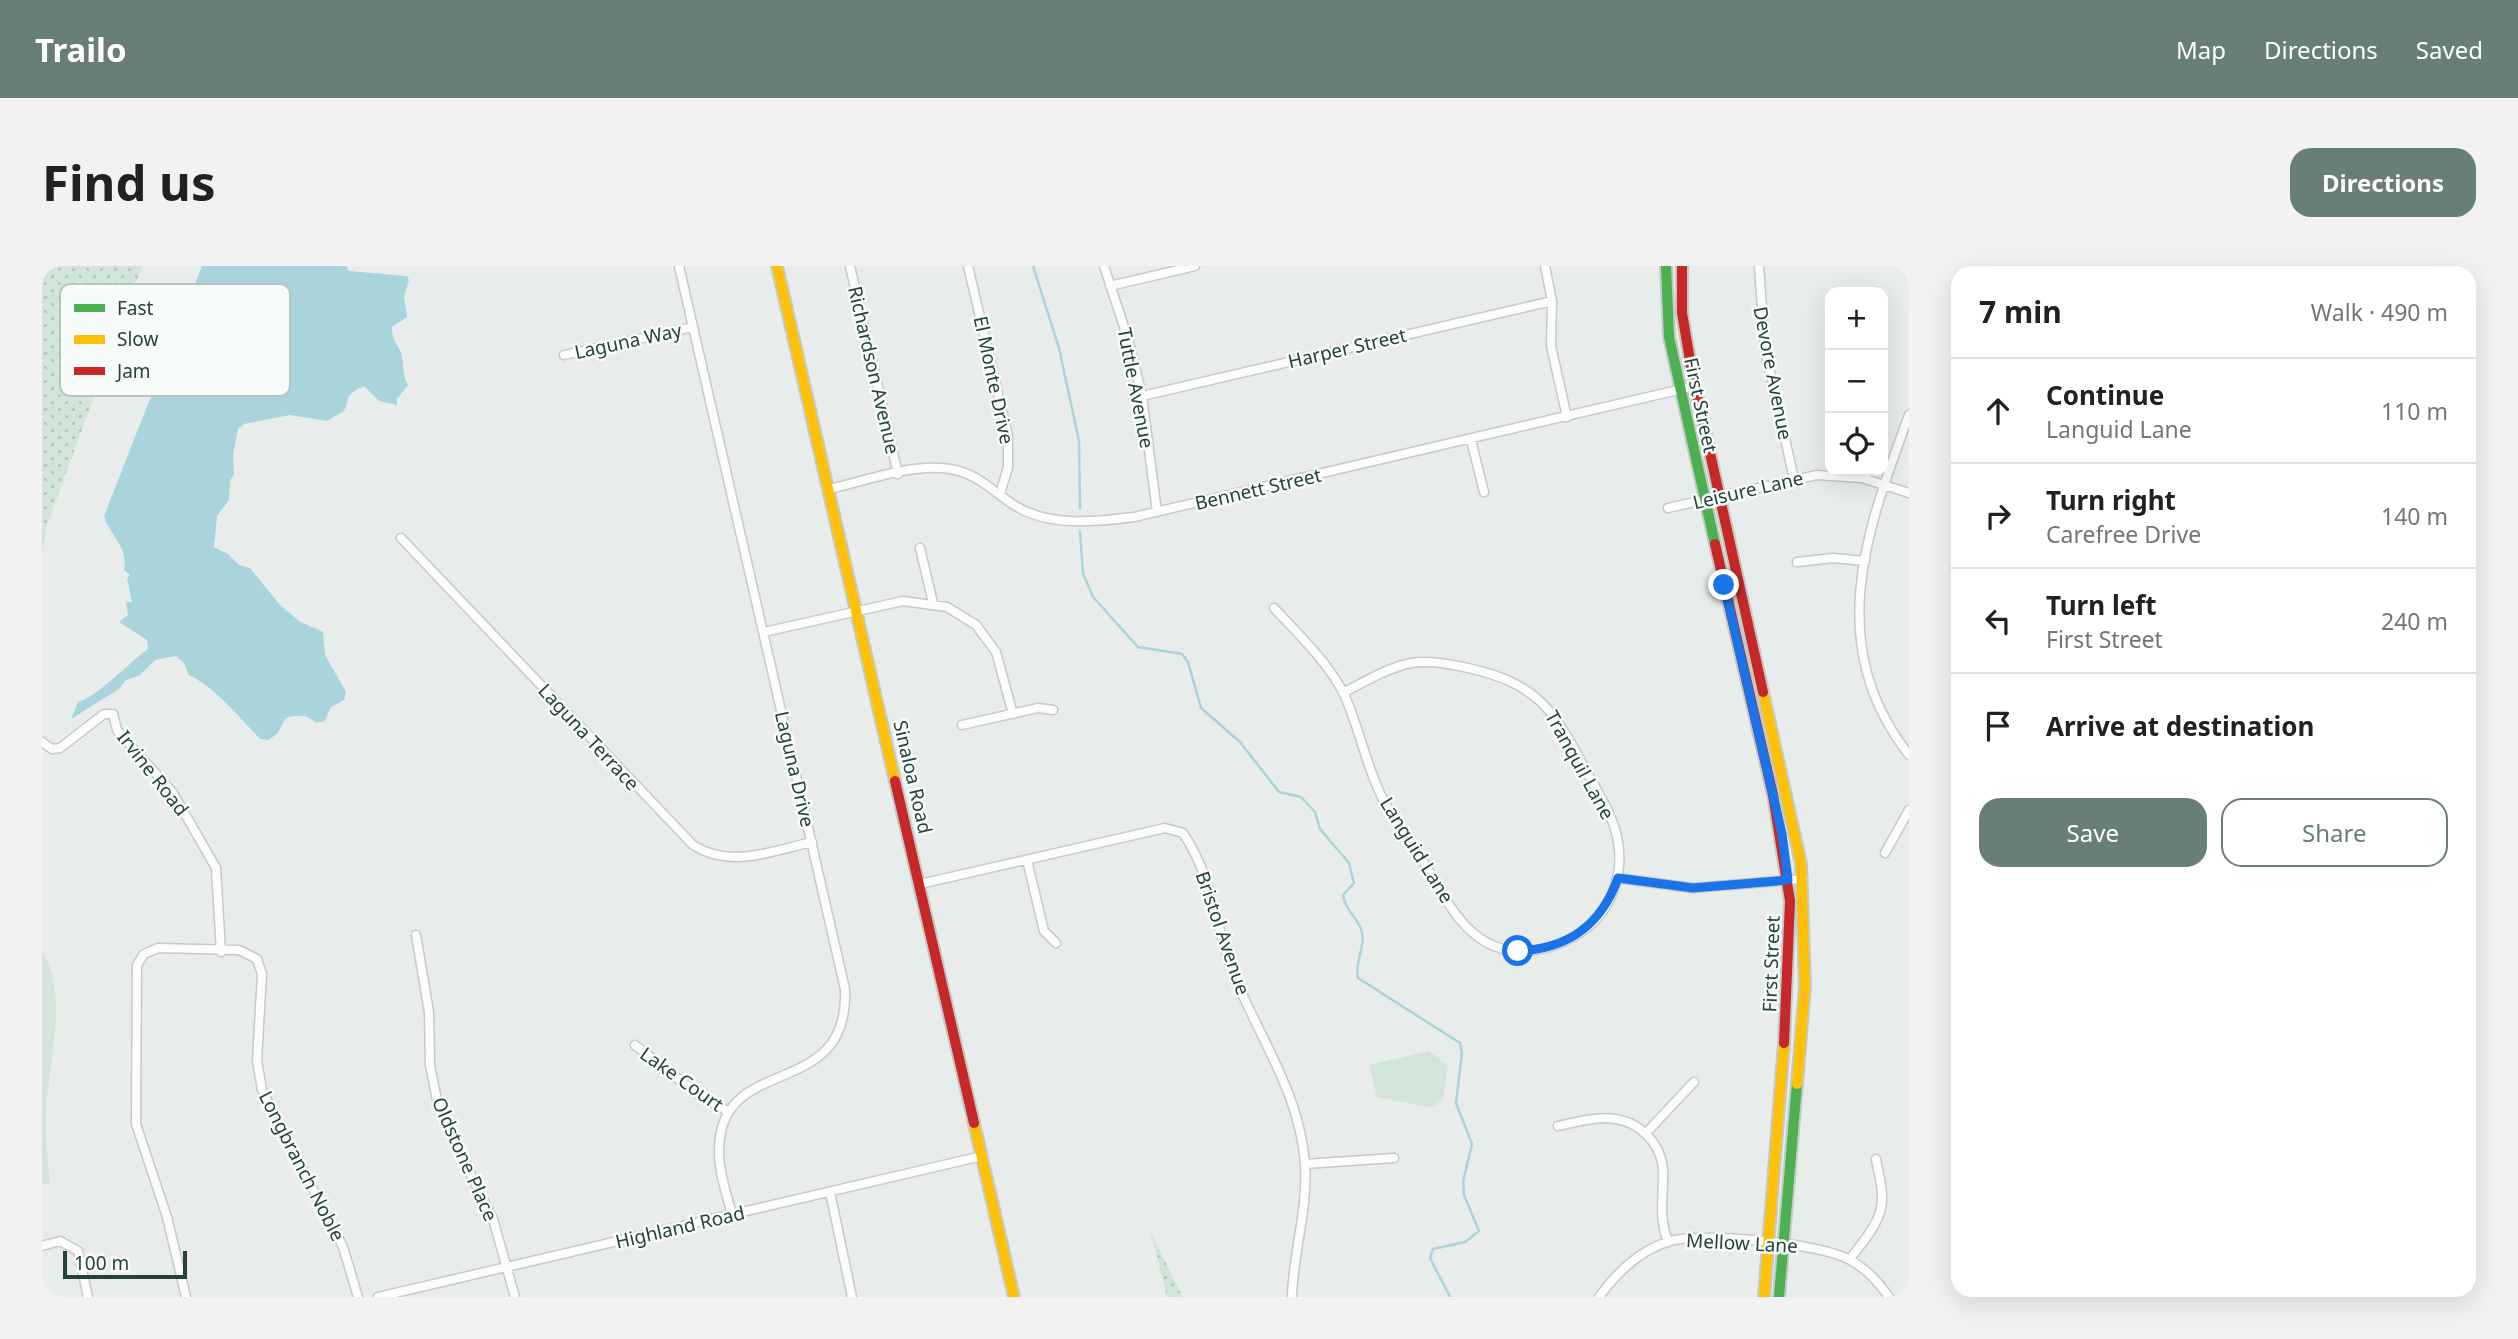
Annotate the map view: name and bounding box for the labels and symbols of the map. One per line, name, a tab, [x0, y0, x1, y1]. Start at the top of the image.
legend	[60, 284, 290, 396]
street label: Richardson Avenue	[842, 284, 906, 456]
text: Fast	[117, 295, 154, 321]
street label: Devore Avenue	[1747, 304, 1799, 442]
street label: El Monte Drive	[968, 314, 1020, 446]
street label: Laguna Way	[572, 317, 684, 365]
street label: Harper Street	[1285, 322, 1409, 374]
street label: Tuttle Avenue	[1112, 325, 1160, 451]
text: Slow	[117, 326, 158, 352]
street label: First Street	[1678, 355, 1724, 455]
text: Jam	[115, 358, 151, 384]
street label: Bennett Street	[1192, 462, 1324, 516]
street label: Leisure Lane	[1690, 465, 1806, 515]
route end	[1708, 569, 1739, 600]
street label: Laguna Terrace	[533, 678, 645, 796]
street label: Tranquil Lane	[1539, 706, 1621, 824]
street label: Laguna Drive	[769, 708, 821, 830]
street label: Sinaloa Road	[887, 718, 939, 836]
street label: Irvine Road	[111, 725, 195, 821]
street label: Languid Lane	[1374, 792, 1460, 908]
street label: Bristol Avenue	[1190, 868, 1256, 998]
street label: First Street	[1756, 915, 1786, 1013]
route start	[1502, 935, 1533, 966]
street label: Lake Court	[635, 1041, 729, 1117]
street label: Longbranch Noble	[253, 1086, 351, 1246]
street label: Oldstone Place	[426, 1093, 504, 1225]
street label: Highland Road	[613, 1199, 747, 1255]
street label: Mellow Lane	[1685, 1227, 1799, 1259]
scale bar	[63, 1248, 187, 1280]

